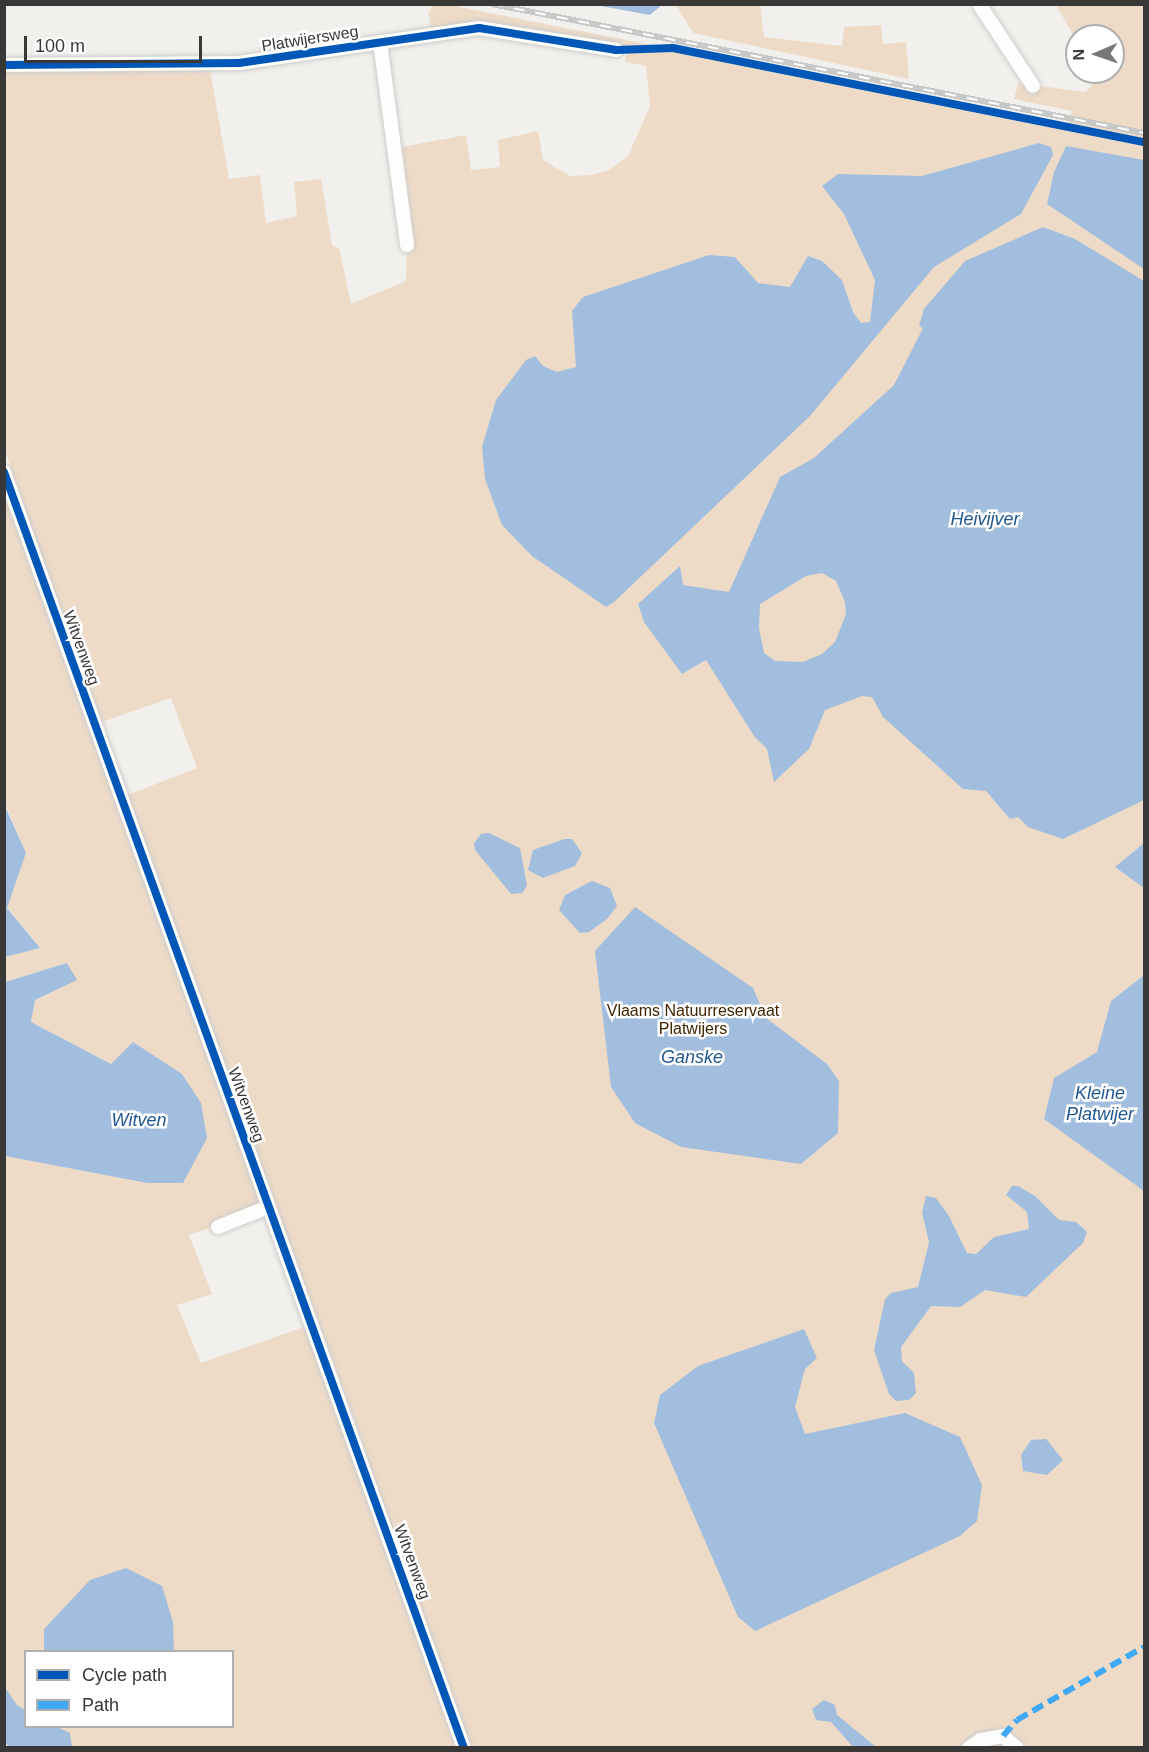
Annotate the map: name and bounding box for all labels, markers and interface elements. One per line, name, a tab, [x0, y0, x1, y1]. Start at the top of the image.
street label: Platwijersweg	[260, 22, 360, 56]
scale bar	[27, 24, 206, 62]
north arrow	[1065, 24, 1125, 84]
text: 100 m	[35, 36, 85, 56]
text: N	[1070, 49, 1087, 61]
water label: Heivijver	[950, 508, 1020, 530]
street label: Witvenweg	[59, 608, 103, 688]
park label: Vlaams Natuurreservaat Platwijers	[607, 1001, 779, 1039]
water label: Ganske	[661, 1046, 723, 1068]
street label: Witvenweg	[224, 1065, 268, 1145]
water label: Kleine Platwijer	[1066, 1083, 1134, 1126]
water label: Witven	[112, 1109, 166, 1131]
street label: Witvenweg	[390, 1522, 434, 1602]
legend	[24, 1650, 234, 1728]
text: Cycle path	[82, 1665, 167, 1685]
text: Path	[82, 1695, 119, 1715]

